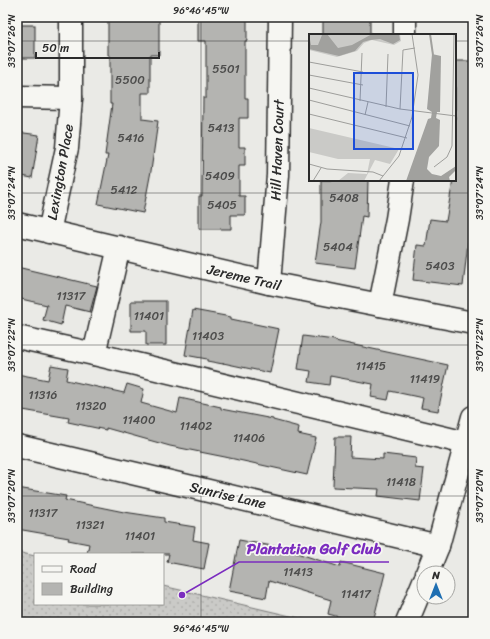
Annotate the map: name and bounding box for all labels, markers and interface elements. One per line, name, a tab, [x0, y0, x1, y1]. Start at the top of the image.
text: 96°46'45"W	[173, 2, 229, 20]
text: 33°07'26"N	[3, 14, 21, 68]
text: 33°07'26"N	[471, 14, 489, 68]
scale bar	[36, 34, 159, 60]
inset map	[309, 34, 456, 181]
text: 50 m	[42, 37, 69, 59]
house number: 5501	[212, 58, 240, 80]
house number: 5500	[115, 69, 145, 91]
street label: Hill Haven Court	[263, 98, 292, 201]
house number: 5413	[208, 117, 235, 139]
street label: Lexington Place	[40, 122, 81, 222]
house number: 5416	[118, 127, 145, 149]
house number: 5409	[205, 165, 235, 187]
text: 33°07'24"N	[3, 166, 21, 220]
text: 33°07'24"N	[471, 166, 489, 220]
house number: 5412	[111, 179, 138, 201]
house number: 5408	[329, 187, 359, 209]
house number: 5405	[207, 194, 237, 216]
house number: 5404	[323, 236, 353, 258]
house number: 5403	[425, 255, 455, 277]
street label: Jereme Trail	[203, 257, 284, 298]
house number: 11317	[57, 285, 87, 307]
house number: 11401	[134, 305, 164, 327]
text: 33°07'22"N	[3, 318, 21, 372]
text: 33°07'22"N	[471, 318, 489, 372]
house number: 11403	[192, 325, 224, 347]
house number: 11415	[356, 355, 386, 377]
house number: 11419	[410, 368, 440, 390]
house number: 11316	[29, 384, 58, 406]
house number: 11320	[75, 395, 107, 417]
house number: 11400	[123, 409, 156, 431]
house number: 11402	[180, 415, 212, 437]
house number: 11406	[233, 427, 265, 449]
text: 33°07'20"N	[3, 469, 21, 523]
text: 33°07'20"N	[471, 469, 489, 523]
house number: 11418	[386, 471, 416, 493]
street label: Sunrise Lane	[187, 475, 269, 516]
house number: 11317	[29, 502, 59, 524]
house number: 11321	[76, 514, 104, 536]
house number: 11401	[125, 525, 155, 547]
callout: Plantation Golf Club	[239, 535, 389, 562]
text: Plantation Golf Club	[247, 536, 381, 562]
legend	[34, 553, 164, 605]
text: Road	[70, 558, 97, 580]
house number: 11413	[283, 561, 313, 583]
north arrow	[416, 565, 456, 605]
text: N	[431, 566, 440, 585]
text: Building	[70, 578, 113, 600]
house number: 11417	[341, 583, 372, 605]
text: 96°46'45"W	[173, 620, 229, 638]

